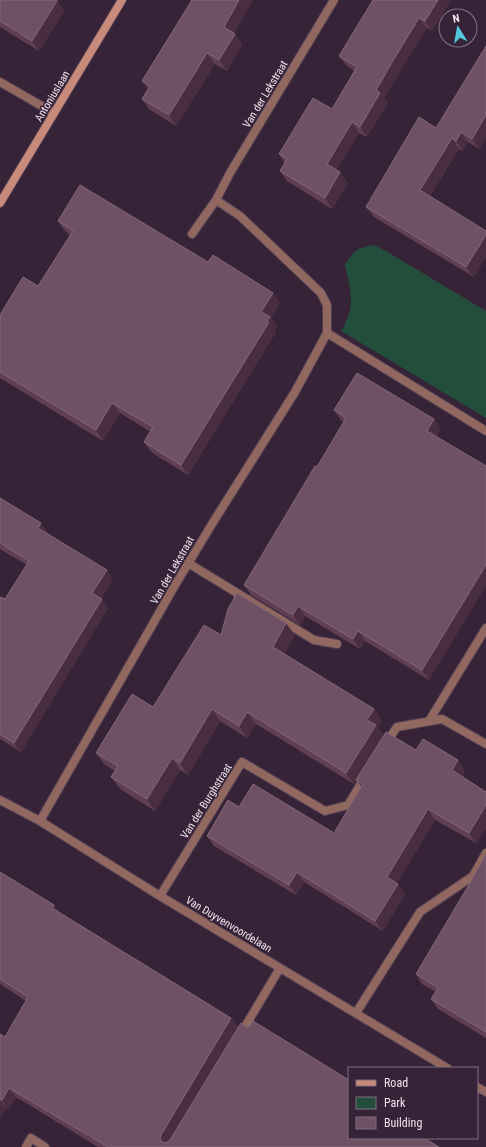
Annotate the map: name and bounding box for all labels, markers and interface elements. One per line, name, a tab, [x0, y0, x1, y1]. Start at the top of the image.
north arrow	[438, 8, 478, 48]
text: N	[452, 12, 461, 26]
street label: Van der Lekstraat	[240, 58, 291, 130]
street label: Antoniuslaan	[32, 69, 73, 124]
street label: Van der Lekstraat	[148, 534, 197, 606]
street label: Van der Burghstraat	[178, 761, 235, 841]
street label: Van Duyvenvoordelaan	[183, 894, 274, 955]
legend	[348, 1067, 478, 1139]
text: Road	[384, 1076, 408, 1090]
text: Park	[384, 1096, 406, 1110]
text: Building	[384, 1116, 422, 1130]

